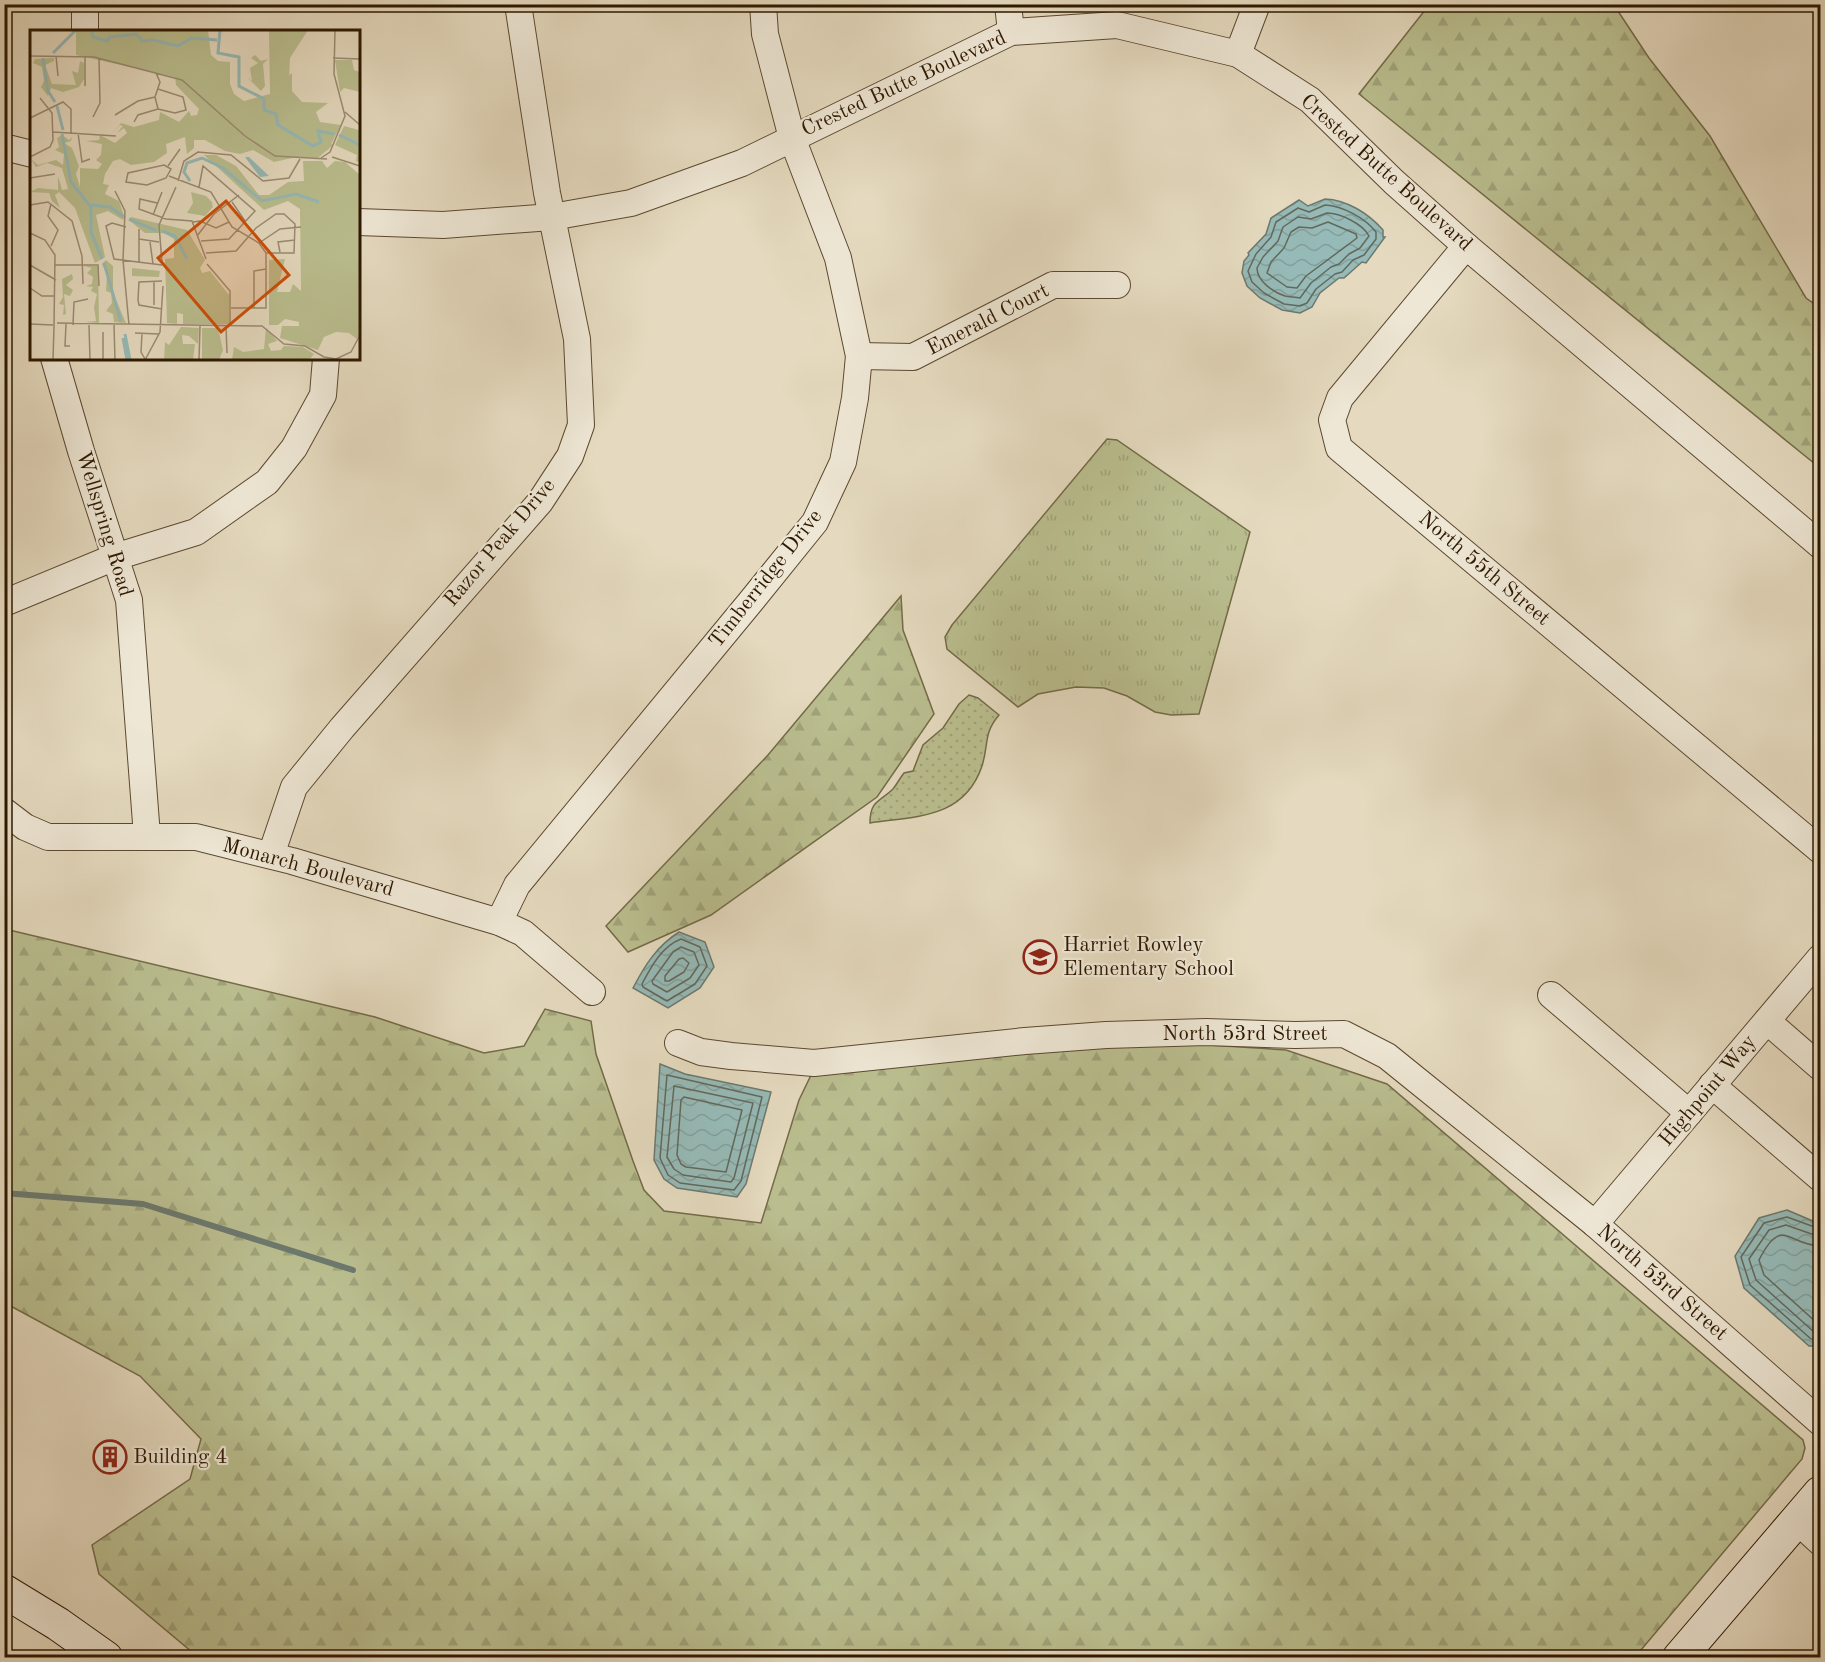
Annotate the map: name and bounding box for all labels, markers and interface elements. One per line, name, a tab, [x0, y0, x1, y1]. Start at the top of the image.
street label: Crested Butte Boulevard	[798, 27, 1010, 141]
inset map	[30, 30, 360, 360]
street label: Crested Butte Boulevard	[1296, 91, 1476, 255]
street label: Emerald Court	[924, 280, 1052, 360]
street label: Wellspring Road	[72, 449, 136, 599]
street label: Razor Peak Drive	[441, 475, 559, 611]
street label: Timberridge Drive	[706, 506, 826, 652]
street label: North 55th Street	[1414, 508, 1554, 630]
street label: Monarch Boulevard	[220, 835, 396, 901]
place label: Harriet Rowley Elementary School	[1063, 935, 1234, 980]
school or university icon: Harriet Rowley Elementary School	[1022, 939, 1058, 975]
street label: North 53rd Street	[1162, 1024, 1328, 1045]
street label: Highpoint Way	[1655, 1031, 1761, 1151]
street label: North 53rd Street	[1593, 1221, 1731, 1345]
building icon: Building 4	[92, 1439, 128, 1475]
place label: Building 4	[133, 1447, 227, 1468]

